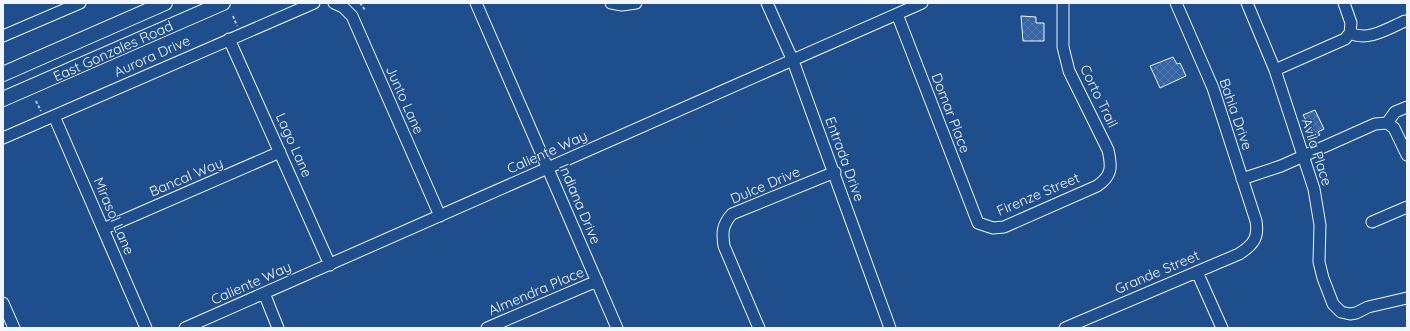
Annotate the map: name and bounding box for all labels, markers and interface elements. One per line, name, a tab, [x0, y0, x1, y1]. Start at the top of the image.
street label: East Gonzales Road	[50, 17, 176, 85]
street label: Aurora Drive	[111, 31, 193, 81]
street label: Corto Trail	[1076, 62, 1122, 130]
street label: Junto Lane	[382, 63, 428, 137]
street label: Domar Place	[927, 70, 975, 156]
street label: Bahia Drive	[1215, 76, 1257, 152]
street label: Lago Lane	[272, 110, 316, 180]
street label: Entrada Drive	[821, 114, 869, 204]
street label: Avila Place	[1298, 116, 1336, 188]
street label: Caliente Way	[504, 126, 590, 178]
street label: Bancal Way	[146, 153, 226, 201]
street label: Indiana Drive	[555, 161, 605, 247]
street label: Dulce Drive	[728, 162, 803, 208]
street label: Firenze Street	[994, 168, 1083, 220]
street label: Mirasol Lane	[90, 175, 138, 257]
street label: Grande Street	[1112, 246, 1202, 298]
street label: Caliente Way	[208, 257, 294, 309]
street label: Almendra Place	[485, 263, 587, 319]

